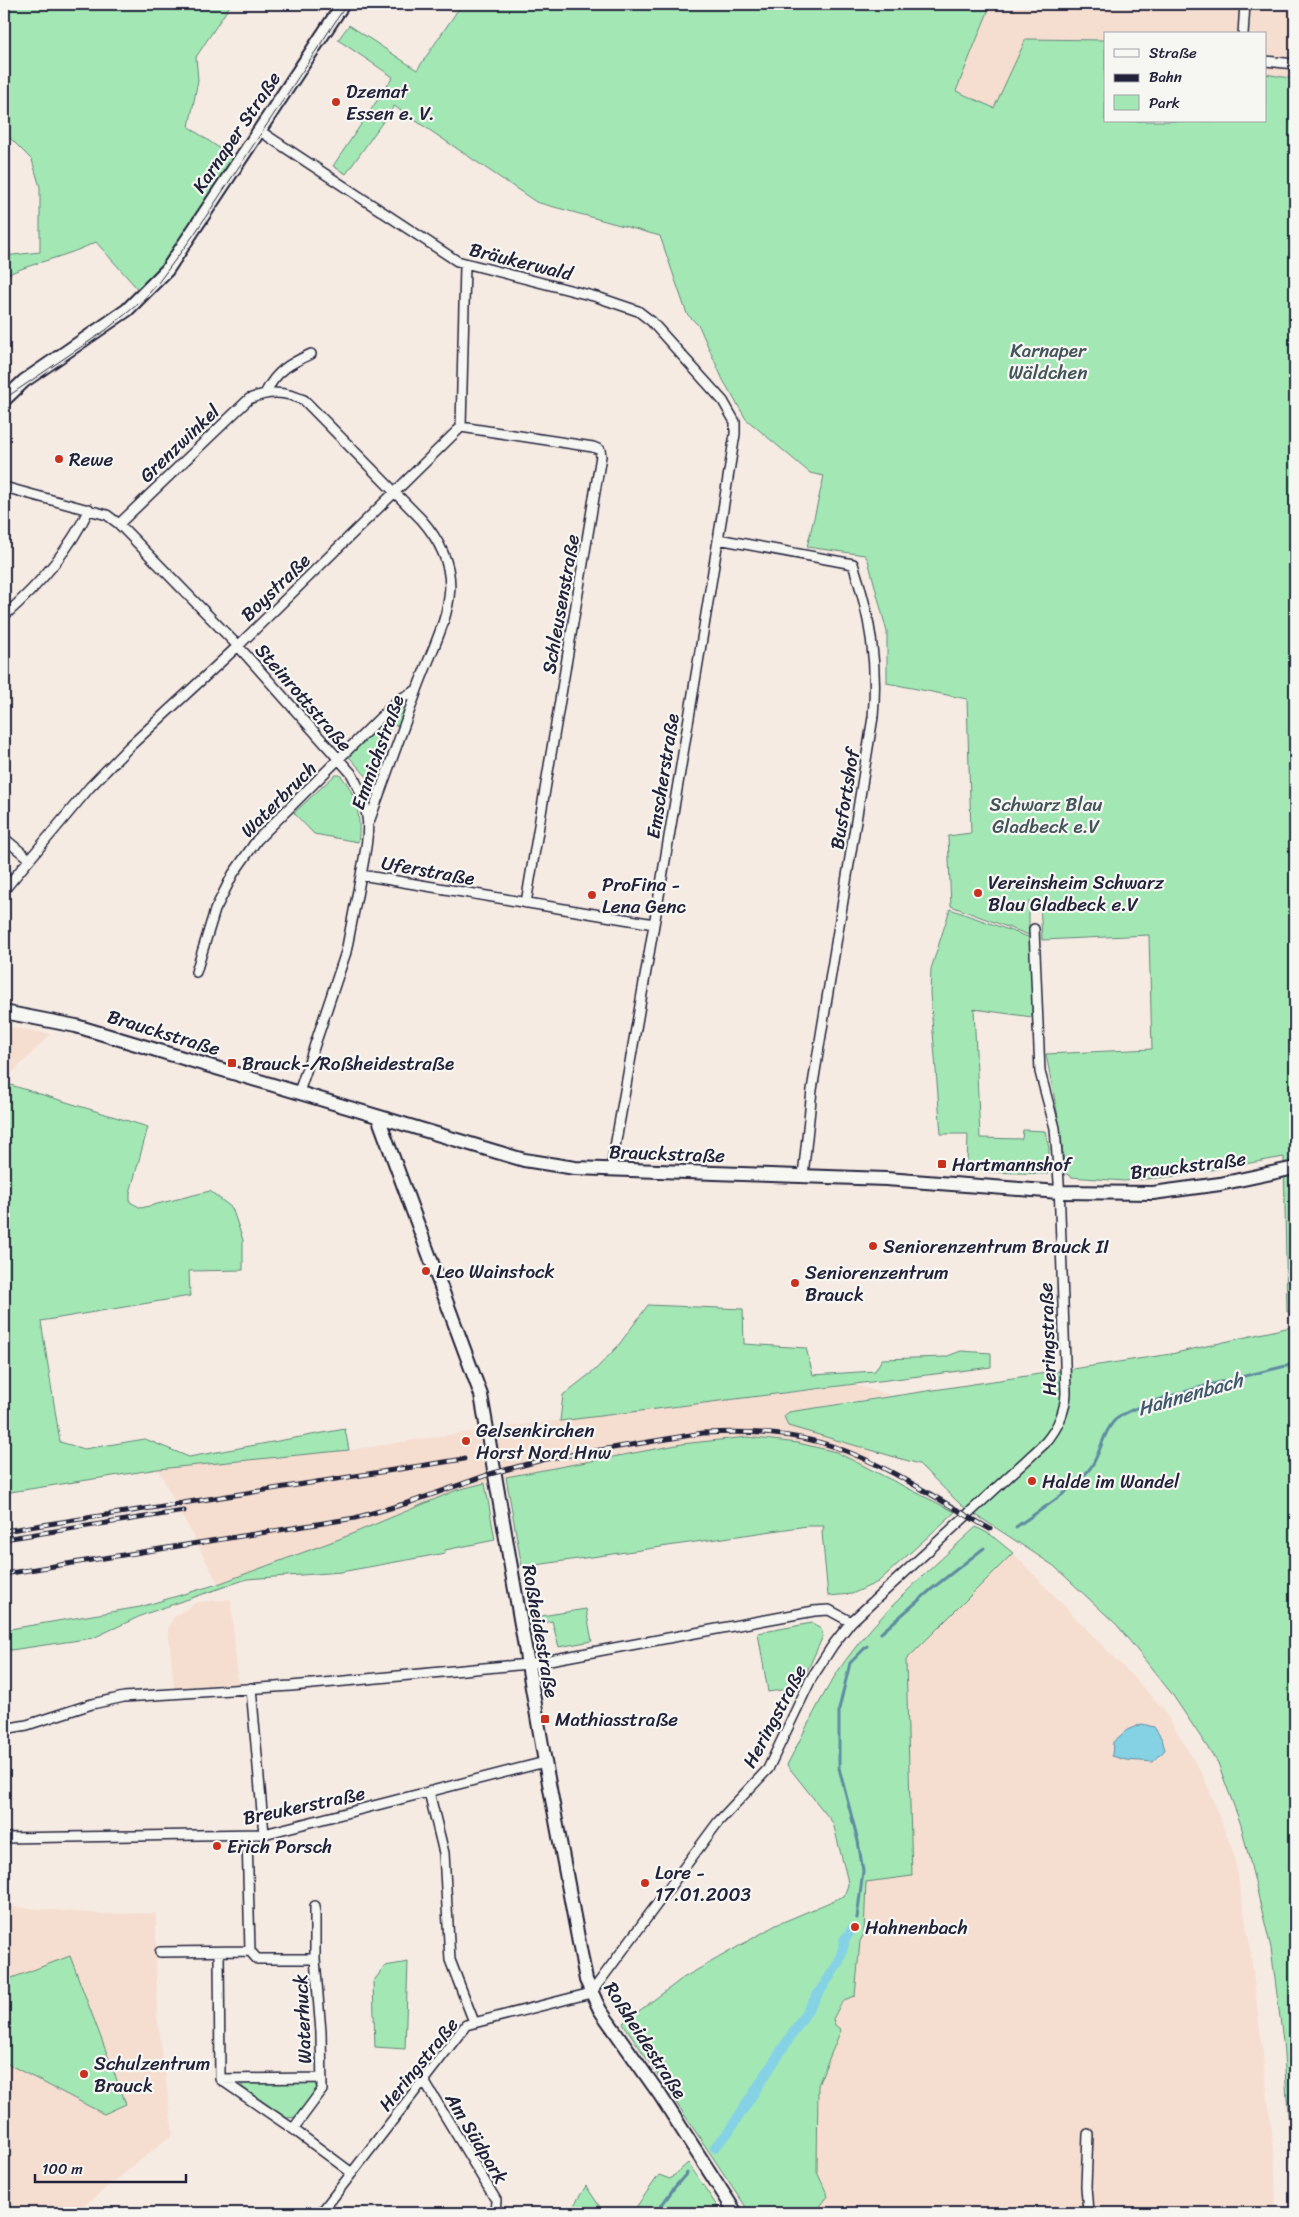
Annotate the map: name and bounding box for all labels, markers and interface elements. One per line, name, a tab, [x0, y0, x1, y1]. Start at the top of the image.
legend	[1104, 32, 1266, 122]
text: Straße	[1149, 40, 1197, 66]
street label: Karnaper Straße	[183, 64, 290, 200]
text: Bahn	[1149, 64, 1182, 90]
place label: Dzemat Essen e. V.	[346, 75, 435, 130]
text: Park	[1149, 90, 1180, 116]
marker: Dzemat Essen e. V.	[330, 96, 342, 108]
street label: Bräukerwald	[466, 233, 578, 291]
park label: Karnaper Wäldchen	[1008, 334, 1088, 389]
street label: Grenzwinkel	[131, 396, 228, 491]
place label: Rewe	[69, 443, 113, 476]
marker: Rewe	[53, 453, 65, 465]
street label: Schleusenstraße	[532, 531, 589, 676]
street label: Boystraße	[232, 545, 318, 630]
street label: Steinrottstraße	[247, 635, 361, 760]
street label: Emmichstraße	[341, 690, 414, 814]
street label: Emscherstraße	[636, 711, 689, 841]
street label: Busfortshof	[820, 744, 869, 852]
street label: Waterbruch	[232, 753, 325, 846]
park label: Schwarz Blau Gladbeck e.V	[990, 788, 1102, 843]
street label: Uferstraße	[379, 846, 477, 895]
place label: Vereinsheim Schwarz Blau Gladbeck e.V	[988, 866, 1165, 921]
place label: ProFina - Lena Genc	[602, 868, 686, 923]
marker: Vereinsheim Schwarz Blau Gladbeck e.V	[972, 887, 984, 899]
marker: ProFina - Lena Genc	[586, 889, 598, 901]
street label: Brauckstraße	[103, 1000, 225, 1065]
place label: Brauck-/Roßheidestraße	[242, 1047, 454, 1080]
marker: Brauck-/Roßheidestraße	[226, 1057, 238, 1069]
street label: Brauckstraße	[608, 1135, 726, 1172]
street label: Brauckstraße	[1128, 1142, 1248, 1189]
place label: Hartmannshof	[952, 1148, 1074, 1181]
marker: Hartmannshof	[936, 1158, 948, 1170]
place label: Seniorenzentrum Brauck II	[883, 1230, 1109, 1263]
marker: Seniorenzentrum Brauck II	[867, 1240, 879, 1252]
place label: Leo Wainstock	[436, 1255, 555, 1288]
place label: Seniorenzentrum Brauck	[805, 1256, 949, 1311]
marker: Leo Wainstock	[420, 1265, 432, 1277]
marker: Seniorenzentrum Brauck	[789, 1277, 801, 1289]
street label: Heringstraße	[1029, 1282, 1066, 1396]
water label: Hahnenbach	[1133, 1362, 1248, 1426]
place label: Gelsenkirchen Horst Nord Hnw	[476, 1414, 612, 1469]
marker: Gelsenkirchen Horst Nord Hnw	[460, 1435, 472, 1447]
place label: Halde im Wandel	[1042, 1465, 1180, 1498]
marker: Halde im Wandel	[1026, 1475, 1038, 1487]
street label: Roßheidestraße	[513, 1562, 568, 1700]
street label: Heringstraße	[733, 1658, 816, 1774]
place label: Mathiasstraße	[555, 1703, 678, 1736]
marker: Mathiasstraße	[539, 1713, 551, 1725]
street label: Breukerstraße	[240, 1776, 368, 1835]
place label: Erich Porsch	[227, 1830, 332, 1863]
marker: Erich Porsch	[211, 1840, 223, 1852]
place label: Lore - 17.01.2003	[655, 1856, 752, 1911]
marker: Lore - 17.01.2003	[639, 1877, 651, 1889]
place label: Hahnenbach	[865, 1911, 968, 1944]
marker: Hahnenbach	[849, 1921, 861, 1933]
street label: Waterhuck	[284, 1973, 321, 2065]
street label: Roßheidestraße	[595, 1975, 696, 2106]
street label: Heringstraße	[370, 2010, 467, 2119]
place label: Schulzentrum Brauck	[94, 2047, 210, 2102]
marker: Schulzentrum Brauck	[78, 2068, 90, 2080]
street label: Am Südpark	[436, 2085, 517, 2190]
scale bar	[35, 2152, 186, 2184]
text: 100 m	[42, 2156, 83, 2182]

